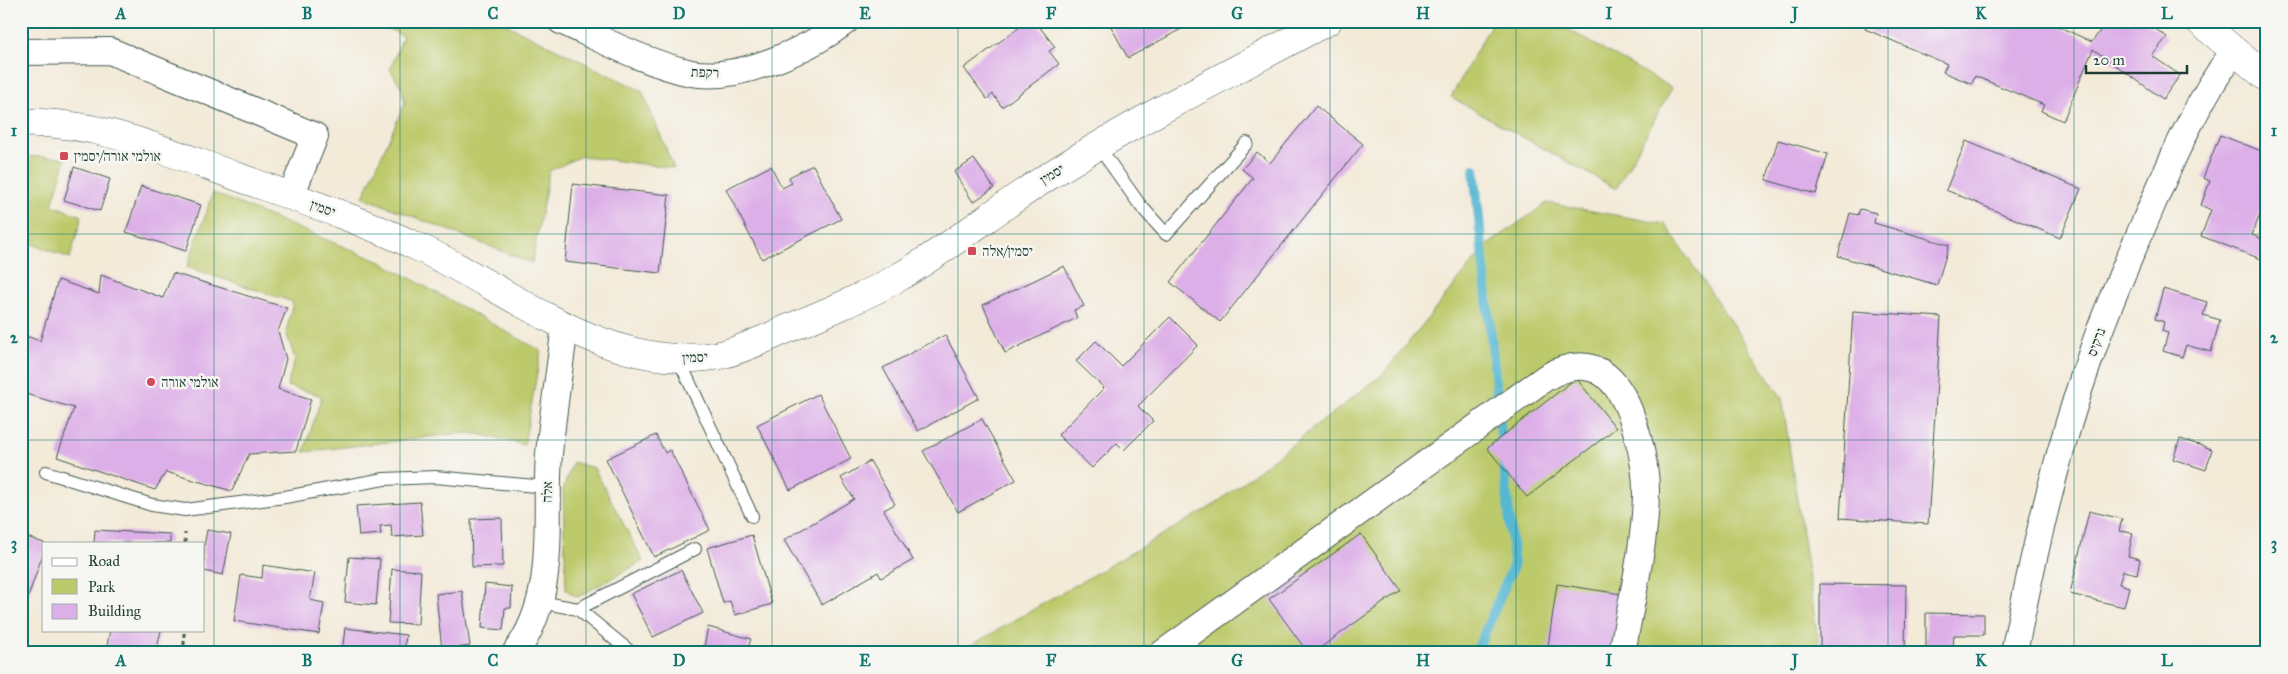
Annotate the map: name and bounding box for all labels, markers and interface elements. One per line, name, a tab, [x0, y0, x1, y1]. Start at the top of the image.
text: A	[115, 4, 127, 23]
text: B	[302, 4, 312, 23]
text: C	[488, 4, 499, 23]
text: D	[673, 4, 686, 23]
text: E	[859, 4, 871, 23]
text: F	[1046, 4, 1057, 23]
text: G	[1231, 4, 1243, 23]
text: H	[1416, 4, 1430, 23]
text: I	[1606, 4, 1613, 23]
text: J	[1790, 4, 1799, 24]
text: K	[1975, 4, 1987, 23]
text: L	[2161, 4, 2173, 23]
scale bar	[2086, 42, 2187, 74]
text: 20 m	[2093, 51, 2125, 69]
street label: רקפת	[690, 64, 720, 81]
text: 1	[11, 121, 18, 140]
text: 1	[2271, 121, 2278, 140]
place label: אולמי אורה/יסמין	[74, 148, 161, 165]
marker: אולמי אורה/יסמין	[58, 150, 70, 162]
street label: יסמין	[1037, 160, 1068, 188]
street label: יסמין	[308, 196, 338, 221]
place label: יסמין/אלה	[982, 243, 1033, 260]
marker: יסמין/אלה	[966, 245, 978, 257]
street label: נרקיס	[2084, 326, 2109, 359]
text: 2	[10, 328, 19, 347]
text: 2	[2270, 328, 2279, 347]
street label: יסמין	[682, 348, 708, 367]
place label: אולמי אורה	[161, 374, 219, 391]
marker: אולמי אורה	[145, 376, 157, 388]
street label: אלה	[539, 481, 556, 503]
text: 3	[11, 534, 17, 554]
text: 3	[2271, 534, 2277, 554]
legend	[42, 542, 205, 632]
text: Road	[88, 552, 120, 570]
text: Park	[88, 578, 115, 596]
text: Building	[88, 602, 142, 620]
text: A	[115, 651, 127, 670]
text: B	[302, 651, 312, 670]
text: C	[488, 651, 499, 670]
text: D	[673, 651, 686, 670]
text: E	[859, 651, 871, 670]
text: F	[1046, 651, 1057, 670]
text: G	[1231, 651, 1243, 670]
text: H	[1416, 651, 1430, 670]
text: I	[1606, 651, 1613, 670]
text: J	[1790, 651, 1799, 671]
text: K	[1975, 651, 1987, 670]
text: L	[2161, 651, 2173, 670]

